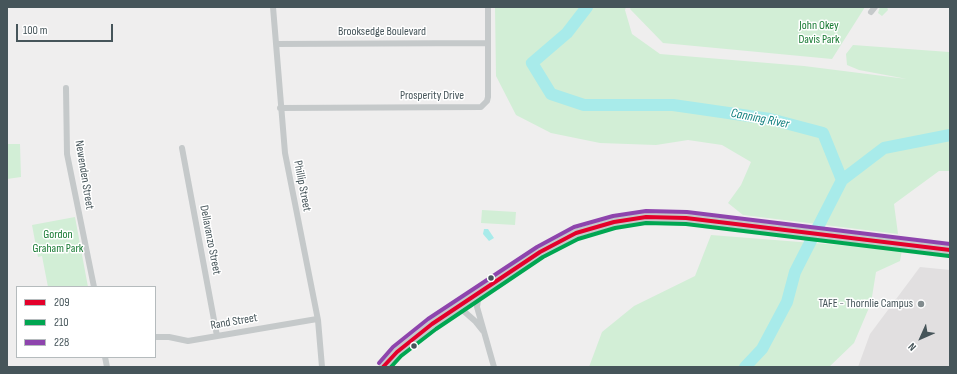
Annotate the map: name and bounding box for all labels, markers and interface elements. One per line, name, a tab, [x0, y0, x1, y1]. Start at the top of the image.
scale bar	[18, 16, 115, 42]
park label: John Okey Davis Park	[798, 19, 840, 47]
text: 100 m	[23, 23, 48, 38]
street label: Brooksedge Boulevard	[338, 25, 426, 39]
street label: Prosperity Drive	[400, 89, 464, 103]
water label: Canning River	[729, 106, 791, 132]
street label: Newenden Street	[71, 139, 97, 211]
street label: Phillip Street	[290, 159, 314, 213]
street label: Dellavanzo Street	[196, 204, 224, 276]
park label: Gordon Graham Park	[33, 228, 83, 256]
unlabelled marker	[486, 273, 496, 283]
legend	[16, 286, 156, 358]
text: 209	[54, 295, 70, 310]
place label: TAFE - Thornlie Campus	[818, 297, 913, 311]
marker: TAFE - Thornlie Campus	[916, 299, 926, 309]
street label: Rand Street	[209, 311, 259, 333]
text: 210	[54, 315, 69, 330]
north arrow	[901, 318, 941, 358]
text: 228	[54, 335, 69, 350]
text: N	[905, 340, 919, 354]
unlabelled marker	[409, 341, 419, 351]

